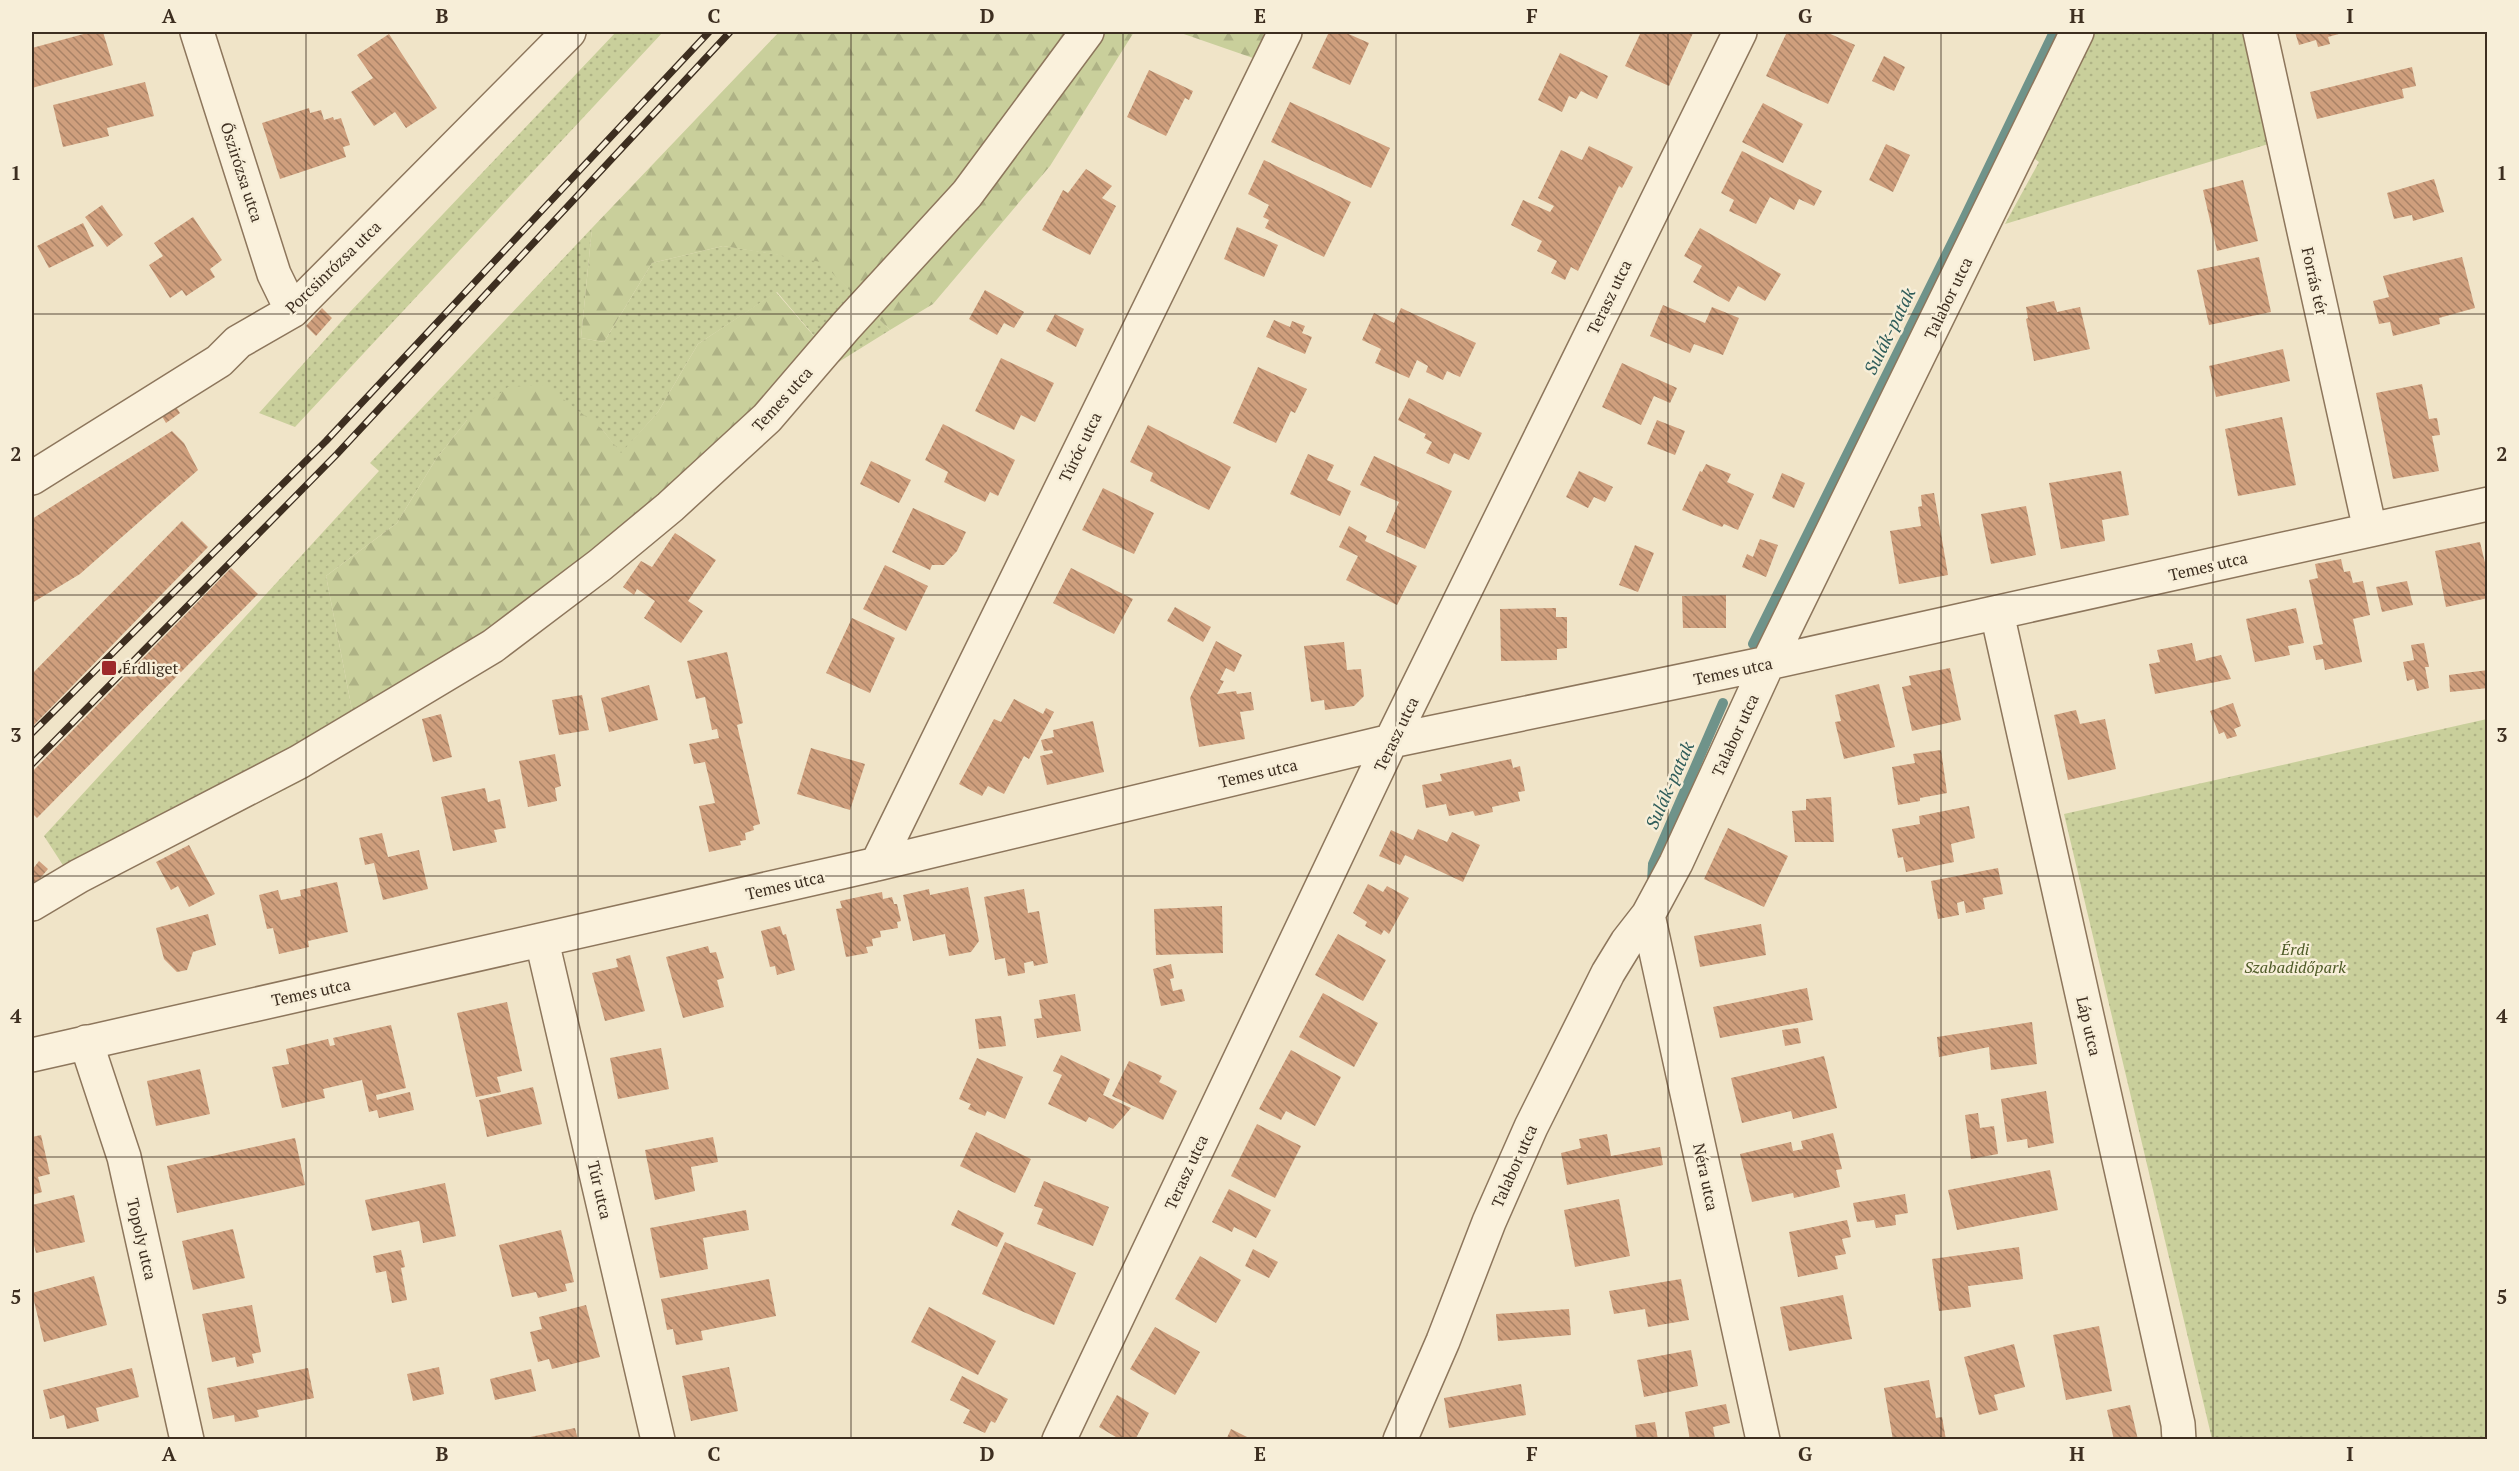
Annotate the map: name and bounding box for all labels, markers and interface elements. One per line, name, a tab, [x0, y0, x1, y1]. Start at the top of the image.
text: A	[162, 2, 177, 29]
text: B	[436, 2, 449, 29]
text: C	[707, 2, 721, 29]
text: D	[980, 2, 994, 29]
text: E	[1254, 2, 1266, 29]
text: F	[1526, 2, 1538, 29]
text: G	[1798, 2, 1812, 29]
text: H	[2069, 2, 2085, 29]
text: I	[2346, 2, 2354, 29]
street label: Őszirózsa utca	[216, 119, 268, 225]
text: 1	[10, 159, 22, 186]
text: 1	[2496, 159, 2508, 186]
street label: Porcsinrózsa utca	[280, 216, 386, 318]
street label: Forrás tér	[2297, 245, 2334, 318]
street label: Talabor utca	[1919, 253, 1977, 343]
street label: Terasz utca	[1581, 256, 1637, 338]
water label: Sulák-patak	[1858, 283, 1920, 378]
street label: Temes utca	[747, 362, 817, 436]
street label: Túróc utca	[1054, 408, 1106, 486]
text: 2	[10, 440, 22, 467]
text: 2	[2496, 440, 2508, 467]
street label: Temes utca	[2166, 546, 2250, 586]
street label: Temes utca	[1691, 652, 1775, 690]
place label: Érdliget	[122, 657, 178, 679]
marker: Érdliget	[100, 659, 118, 677]
street label: Talabor utca	[1706, 690, 1764, 780]
street label: Terasz utca	[1368, 693, 1424, 775]
text: 3	[10, 721, 22, 748]
text: 3	[2496, 721, 2508, 748]
water label: Sulák-patak	[1639, 737, 1699, 833]
street label: Temes utca	[1216, 753, 1300, 793]
street label: Temes utca	[743, 865, 827, 905]
park label: Érdi Szabadidőpark	[2244, 938, 2346, 978]
street label: Temes utca	[269, 973, 353, 1011]
street label: Láp utca	[2071, 994, 2107, 1058]
text: 4	[10, 1002, 22, 1029]
text: 4	[2496, 1002, 2508, 1029]
street label: Talabor utca	[1486, 1121, 1542, 1211]
street label: Terasz utca	[1159, 1131, 1213, 1213]
street label: Néra utca	[1688, 1141, 1724, 1213]
street label: Túr utca	[583, 1159, 617, 1221]
street label: Topoly utca	[122, 1196, 162, 1282]
text: 5	[10, 1283, 22, 1310]
text: 5	[2496, 1283, 2508, 1310]
text: A	[162, 1440, 177, 1467]
text: B	[436, 1440, 449, 1467]
text: C	[707, 1440, 721, 1467]
text: D	[980, 1440, 994, 1467]
text: E	[1254, 1440, 1266, 1467]
text: F	[1526, 1440, 1538, 1467]
text: G	[1798, 1440, 1812, 1467]
text: H	[2069, 1440, 2085, 1467]
text: I	[2346, 1440, 2354, 1467]

